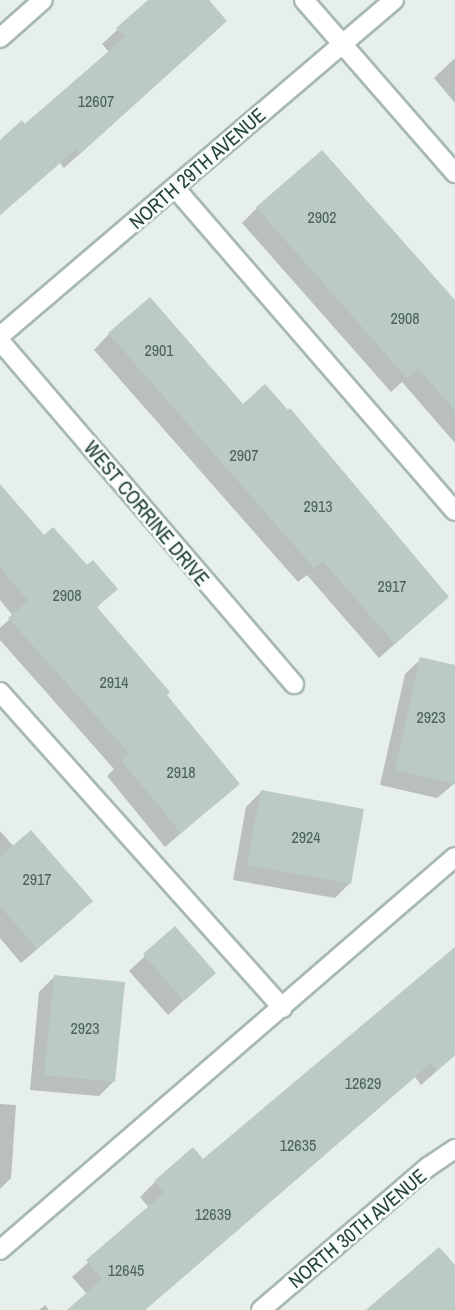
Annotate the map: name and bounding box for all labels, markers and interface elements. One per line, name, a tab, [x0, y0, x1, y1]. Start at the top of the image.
house number: 12607	[78, 91, 114, 111]
street label: NORTH 29TH AVENUE	[124, 102, 270, 234]
house number: 2902	[307, 207, 337, 227]
house number: 2908	[390, 308, 420, 328]
house number: 2901	[144, 340, 174, 360]
street label: WEST CORRINE DRIVE	[79, 435, 215, 591]
house number: 2907	[229, 445, 259, 465]
house number: 2913	[303, 496, 333, 516]
house number: 2917	[377, 576, 407, 596]
house number: 2908	[52, 585, 82, 605]
house number: 2914	[99, 672, 129, 692]
house number: 2923	[416, 707, 446, 727]
house number: 2918	[166, 762, 196, 782]
house number: 2924	[291, 827, 321, 847]
house number: 2917	[22, 869, 52, 889]
house number: 2923	[70, 1018, 100, 1038]
house number: 12629	[345, 1073, 381, 1093]
house number: 12635	[280, 1135, 316, 1155]
street label: NORTH 30TH AVENUE	[283, 1163, 431, 1293]
house number: 12639	[195, 1204, 231, 1224]
house number: 12645	[108, 1260, 144, 1280]

